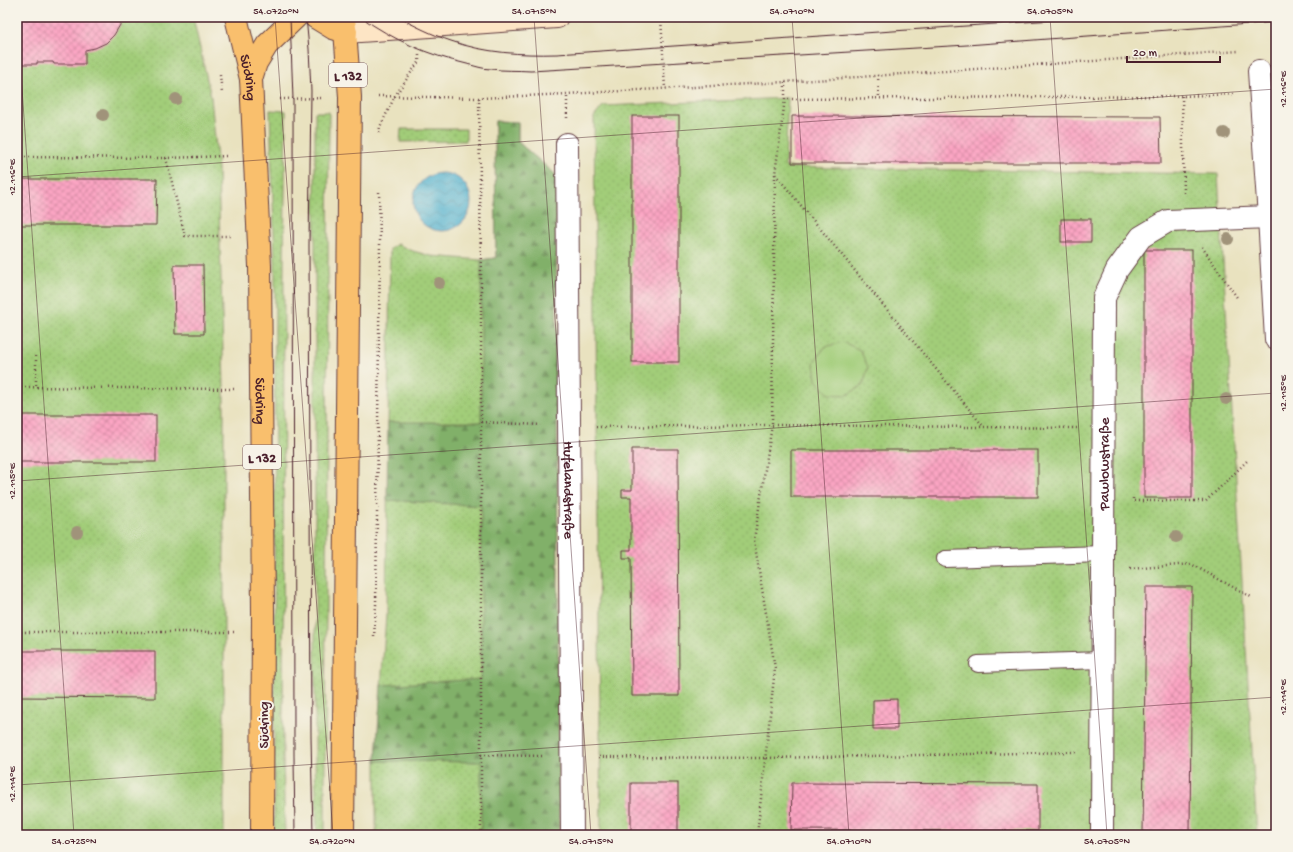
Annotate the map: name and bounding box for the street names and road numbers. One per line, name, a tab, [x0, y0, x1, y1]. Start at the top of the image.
street label: Südring	[234, 53, 259, 101]
road number: L 132	[329, 63, 367, 87]
street label: Südring	[250, 377, 268, 425]
street label: Pawlowstraße	[1096, 417, 1115, 512]
street label: Hufelandstraße	[558, 441, 577, 539]
road number: L 132	[243, 445, 281, 469]
street label: Südring	[256, 701, 274, 749]

